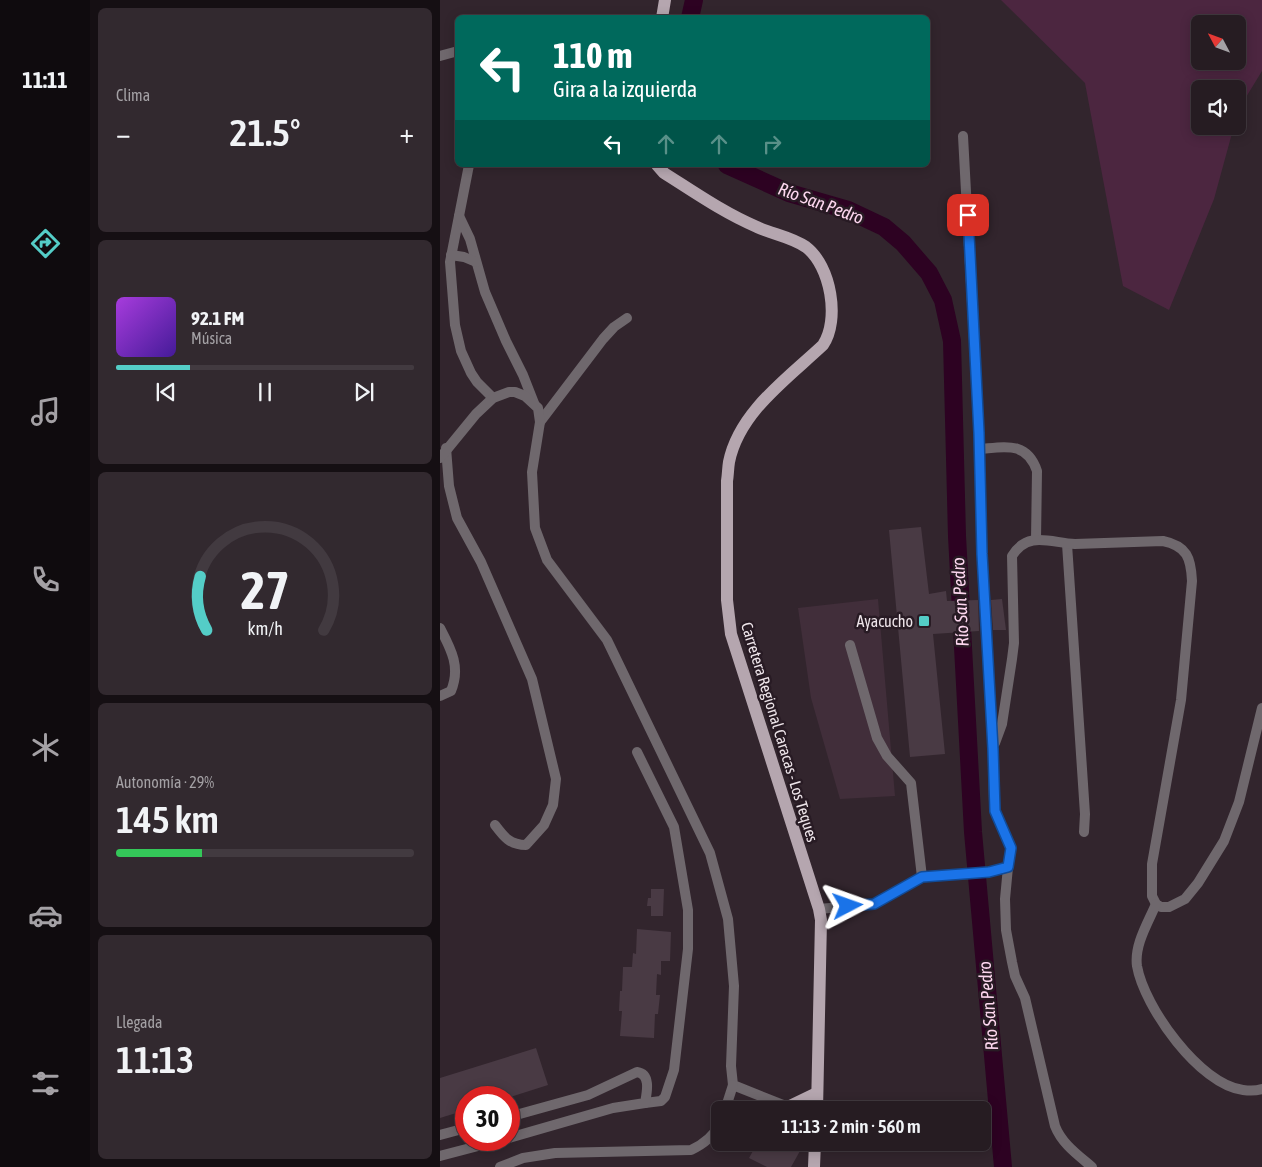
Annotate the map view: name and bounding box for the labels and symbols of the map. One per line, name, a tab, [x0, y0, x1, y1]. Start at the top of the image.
north arrow	[1191, 15, 1246, 70]
water label: Río San Pedro	[775, 178, 867, 228]
pin	[947, 194, 989, 236]
water label: Río San Pedro	[947, 557, 973, 647]
place label: Ayacucho	[856, 612, 913, 631]
marker: Ayacucho	[917, 614, 931, 628]
street label: Carretera Regional Caracas - Los Teques	[737, 620, 822, 845]
position arrow	[821, 879, 873, 931]
water label: Río San Pedro	[974, 961, 1002, 1051]
speed limit sign: 30	[455, 1086, 520, 1151]

